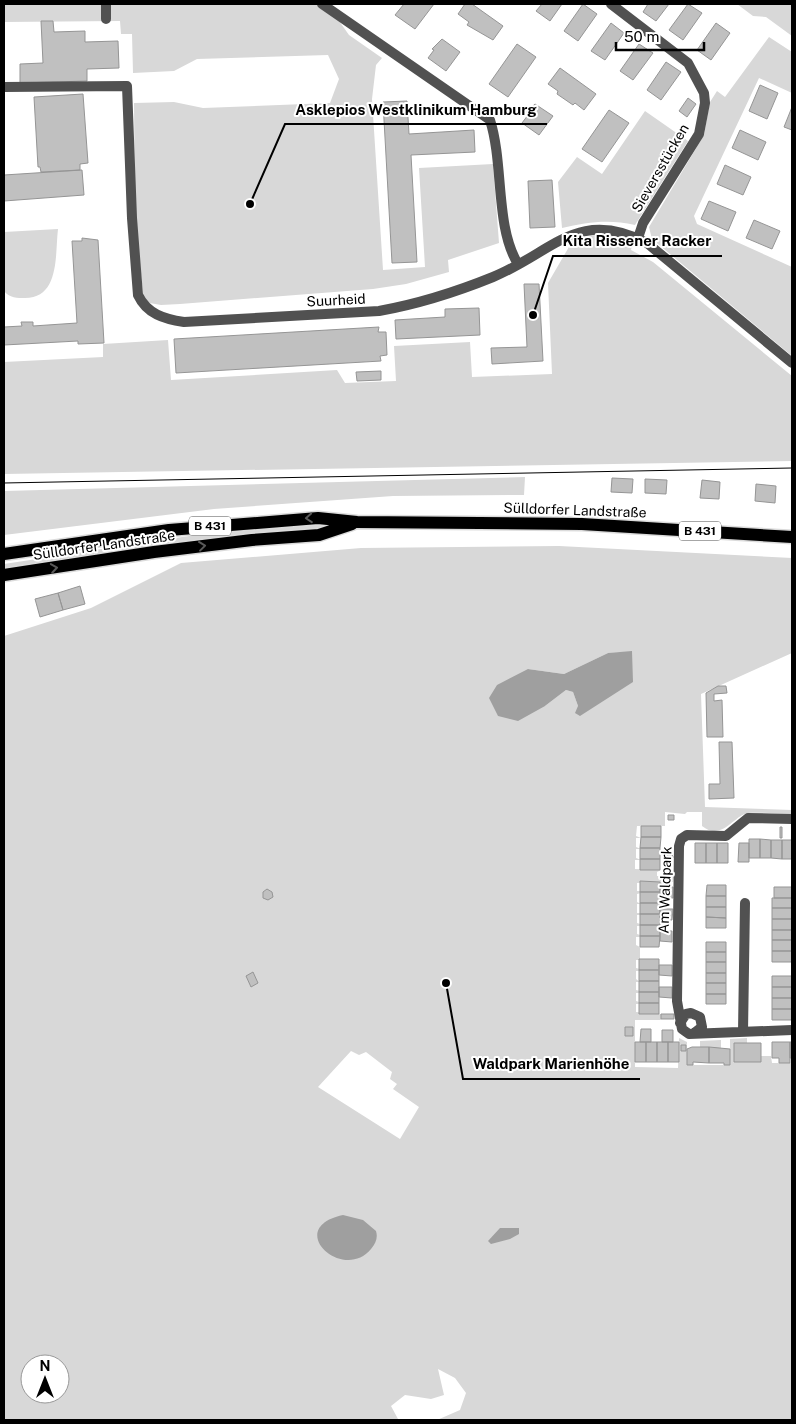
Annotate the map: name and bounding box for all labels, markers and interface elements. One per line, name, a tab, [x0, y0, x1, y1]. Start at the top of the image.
scale bar	[616, 20, 704, 52]
text: 50 m	[624, 28, 659, 45]
callout: Asklepios Westklinikum Hamburg	[285, 94, 547, 124]
text: Asklepios Westklinikum Hamburg	[295, 101, 537, 118]
street label: Sieversstücken	[628, 121, 692, 215]
callout: Kita Rissener Racker	[553, 226, 722, 256]
text: Kita Rissener Racker	[563, 232, 711, 249]
street label: Suurheid	[306, 290, 366, 310]
street label: Sülldorfer Landstraße	[503, 500, 647, 520]
one-way arrow	[304, 513, 312, 524]
road number: B 431	[189, 516, 231, 536]
road number: B 431	[679, 522, 721, 540]
street label: Sülldorfer Landstraße	[32, 527, 176, 563]
one-way arrow	[198, 542, 207, 552]
one-way arrow	[49, 563, 58, 573]
street label: Am Waldpark	[655, 846, 675, 934]
callout: Waldpark Marienhöhe	[463, 1049, 640, 1079]
text: Waldpark Marienhöhe	[473, 1055, 629, 1072]
north arrow	[20, 1354, 70, 1404]
text: N	[40, 1358, 50, 1374]

